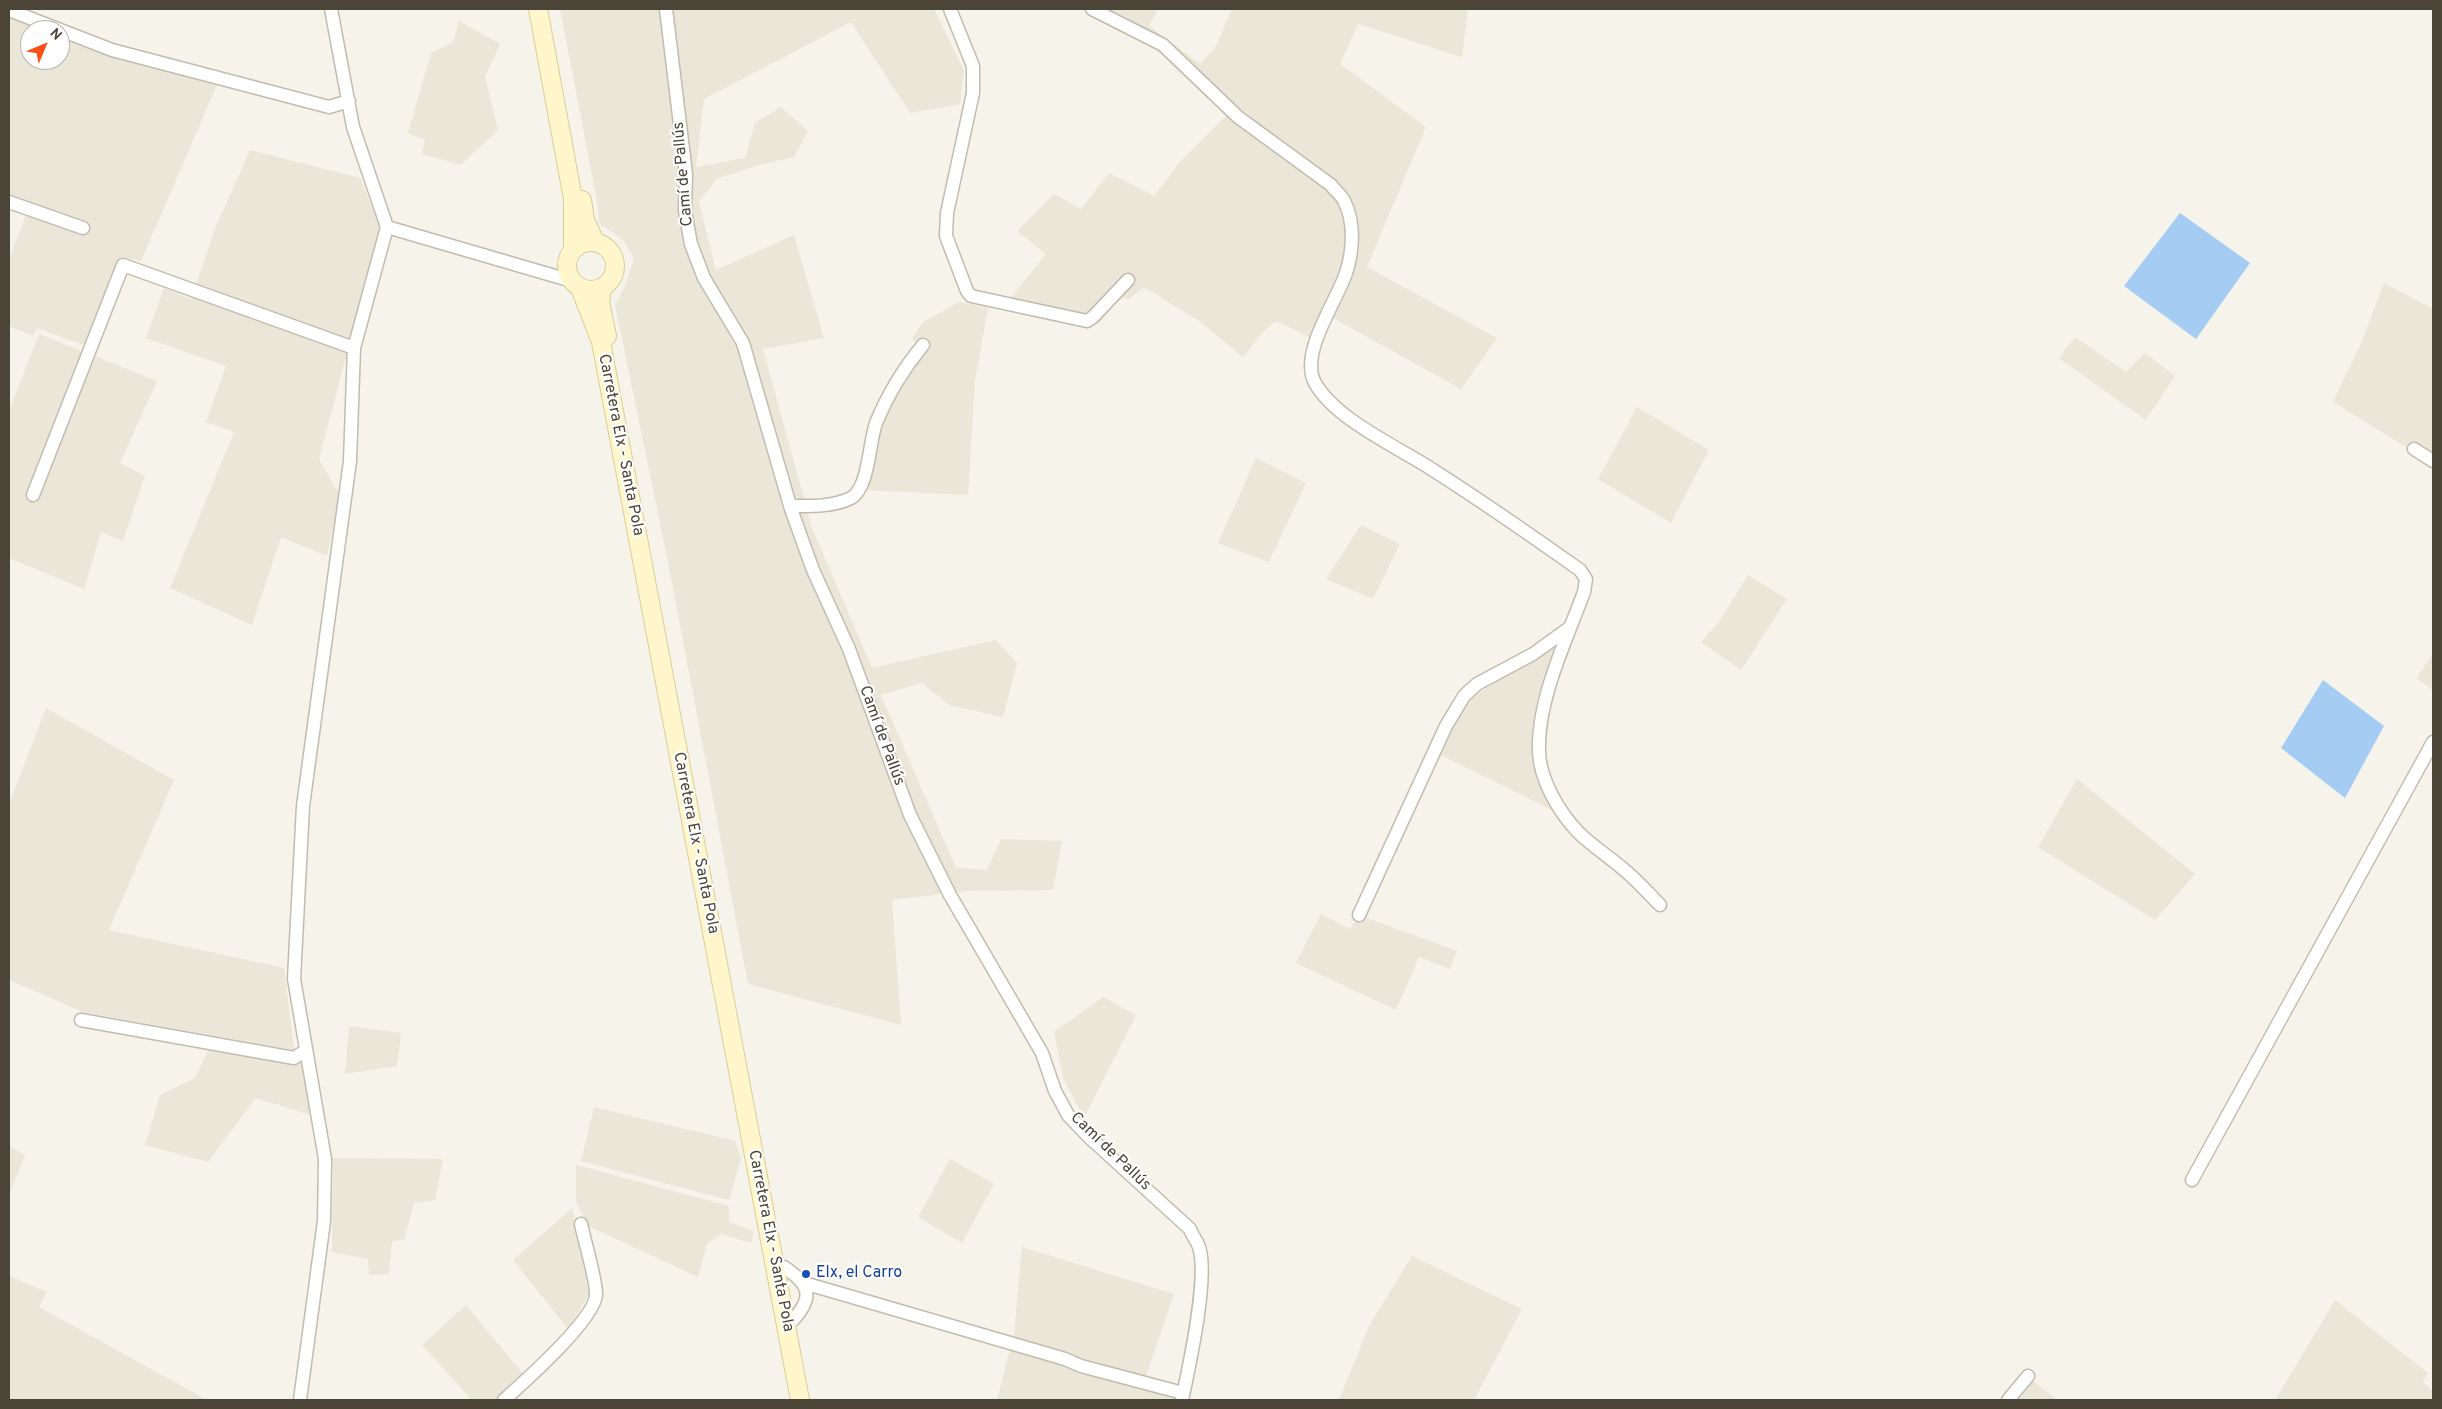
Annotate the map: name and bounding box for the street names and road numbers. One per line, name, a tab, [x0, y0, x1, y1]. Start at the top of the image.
street label: Camí de Pallús	[670, 121, 698, 227]
street label: Carretera Elx - Santa Pola	[593, 352, 647, 538]
street label: Camí de Pallús	[854, 683, 908, 789]
street label: Carretera Elx - Santa Pola	[668, 750, 722, 936]
street label: Camí de Pallús	[1066, 1109, 1154, 1195]
street label: Carretera Elx - Santa Pola	[743, 1148, 797, 1334]

